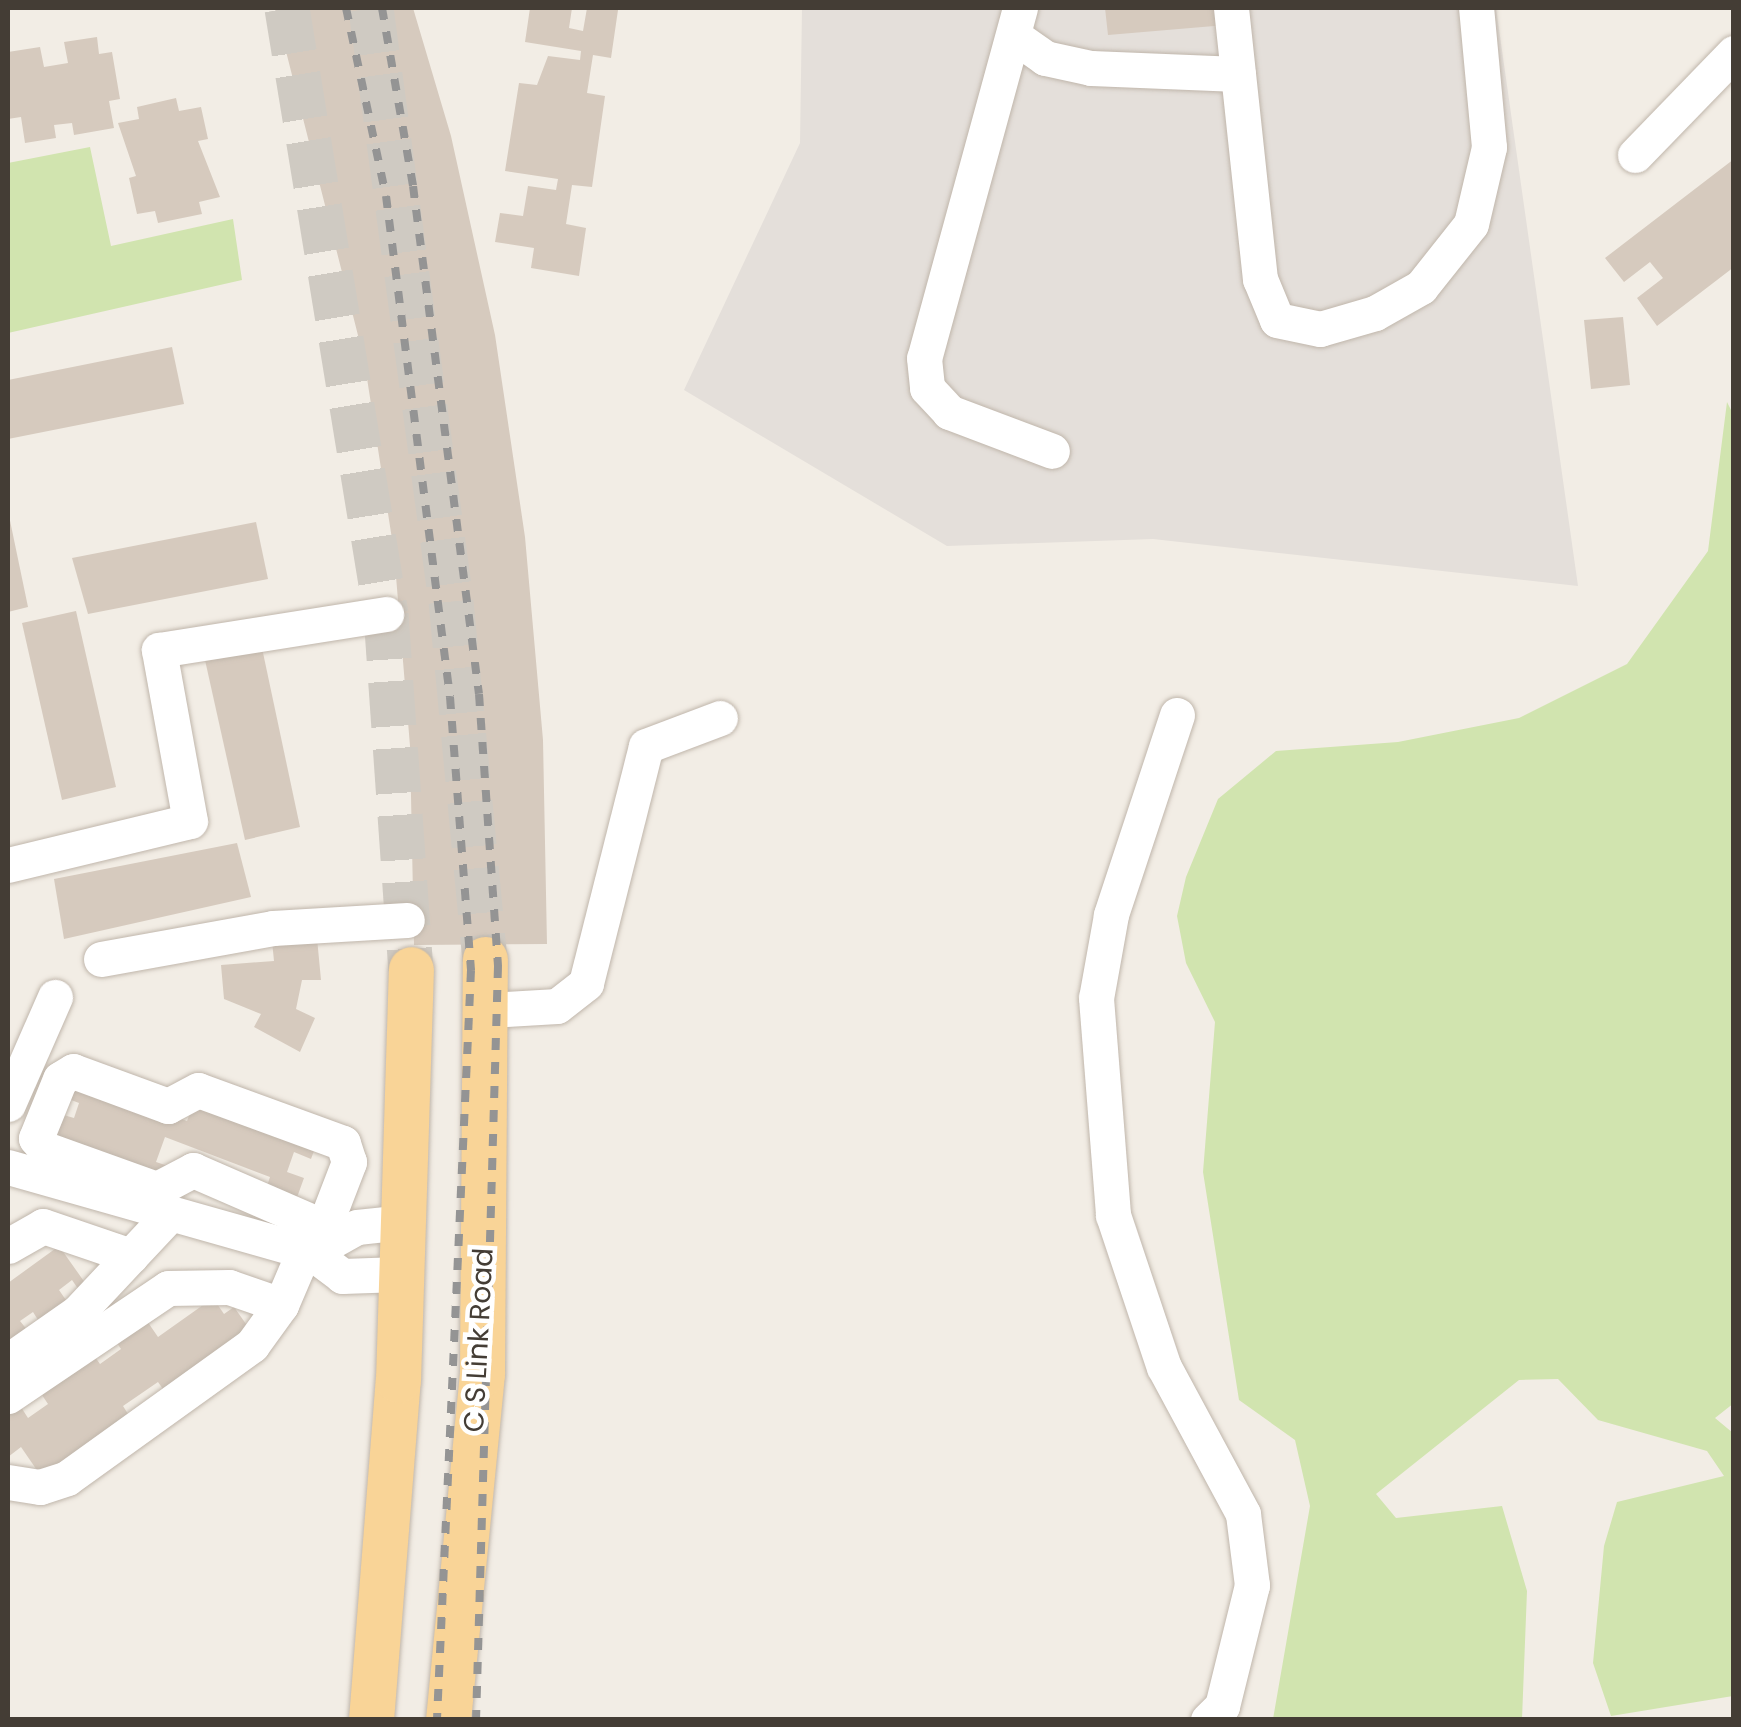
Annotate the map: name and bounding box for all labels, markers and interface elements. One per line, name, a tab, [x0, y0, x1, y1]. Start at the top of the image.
street label: C S Link Road	[457, 1247, 501, 1433]

